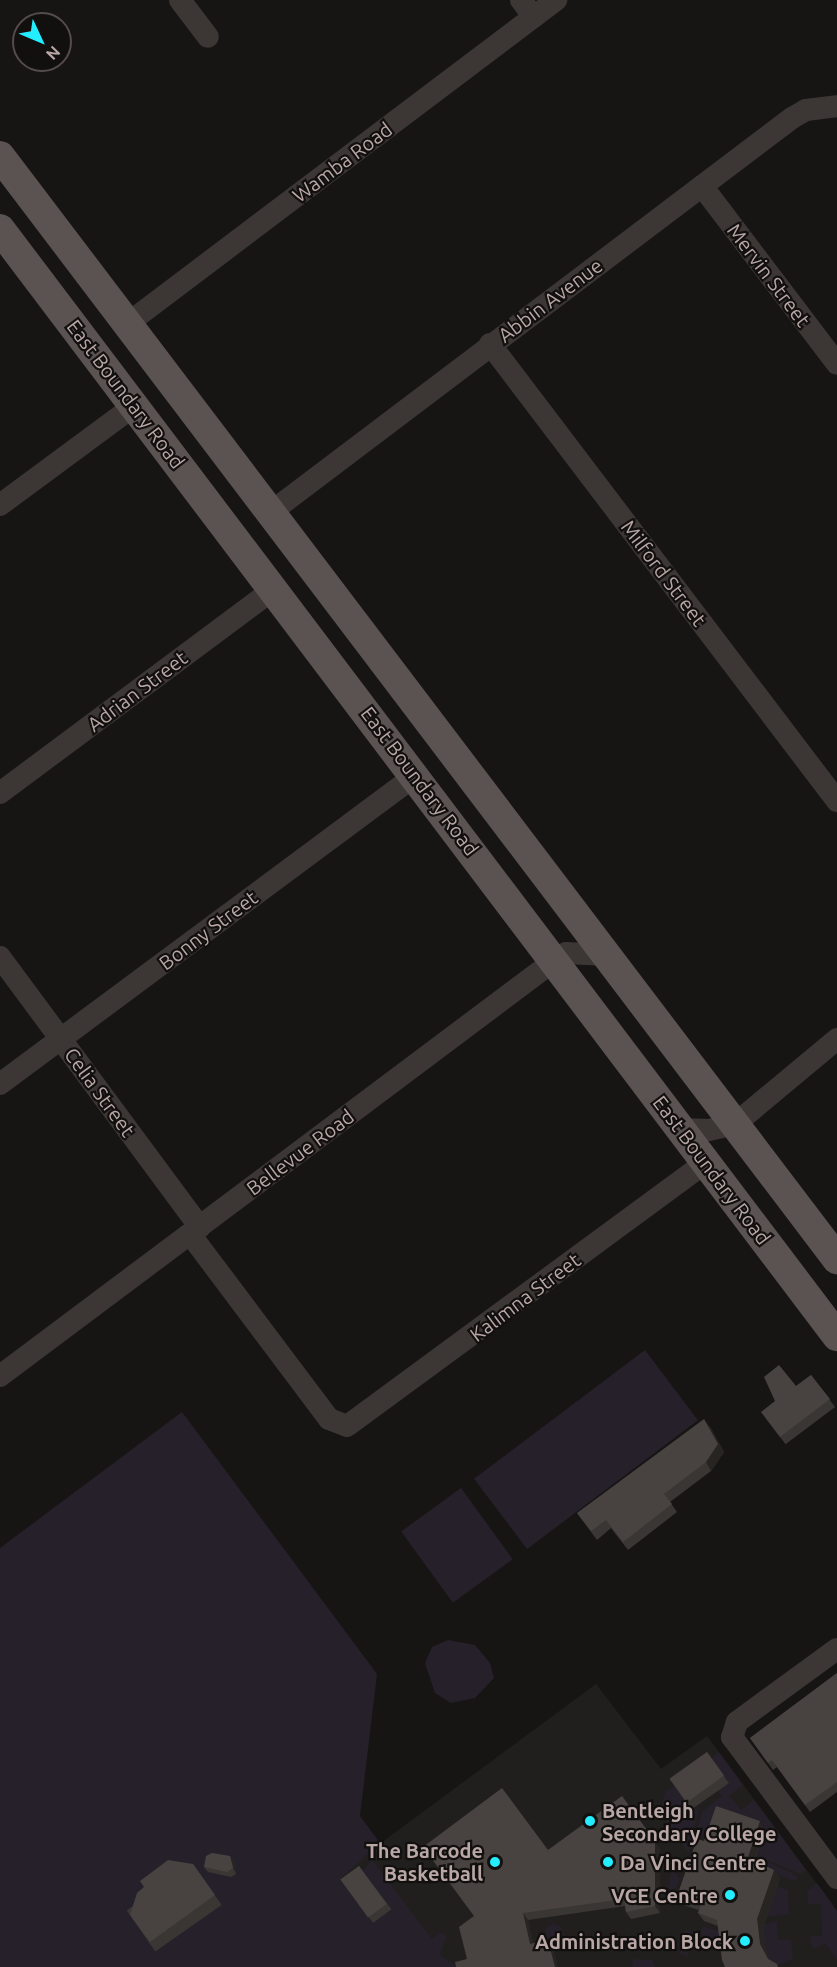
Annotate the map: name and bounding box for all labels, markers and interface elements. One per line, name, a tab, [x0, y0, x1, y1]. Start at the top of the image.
north arrow	[12, 12, 72, 72]
text: N	[43, 43, 64, 64]
street label: Wamba Road	[288, 117, 396, 207]
street label: Mervin Street	[722, 219, 816, 331]
street label: Abbin Avenue	[493, 253, 607, 347]
street label: East Boundary Road	[62, 315, 190, 473]
street label: Milford Street	[616, 515, 712, 631]
street label: Adrian Street	[82, 646, 192, 736]
street label: East Boundary Road	[356, 702, 484, 860]
street label: Bonny Street	[154, 885, 262, 975]
street label: Celia Street	[60, 1043, 140, 1141]
street label: East Boundary Road	[648, 1091, 776, 1249]
street label: Bellevue Road	[242, 1104, 358, 1200]
street label: Kalimna Street	[465, 1248, 585, 1346]
place label: Bentleigh Secondary College	[602, 1798, 777, 1845]
marker: Bentleigh Secondary College	[583, 1814, 597, 1828]
place label: The Barcode Basketball	[366, 1838, 483, 1885]
place label: Da Vinci Centre	[620, 1850, 766, 1874]
marker: The Barcode Basketball	[488, 1855, 502, 1869]
marker: Da Vinci Centre	[601, 1855, 615, 1869]
place label: VCE Centre	[611, 1883, 718, 1907]
marker: VCE Centre	[723, 1888, 737, 1902]
place label: Administration Block	[535, 1929, 733, 1953]
marker: Administration Block	[738, 1934, 752, 1948]

